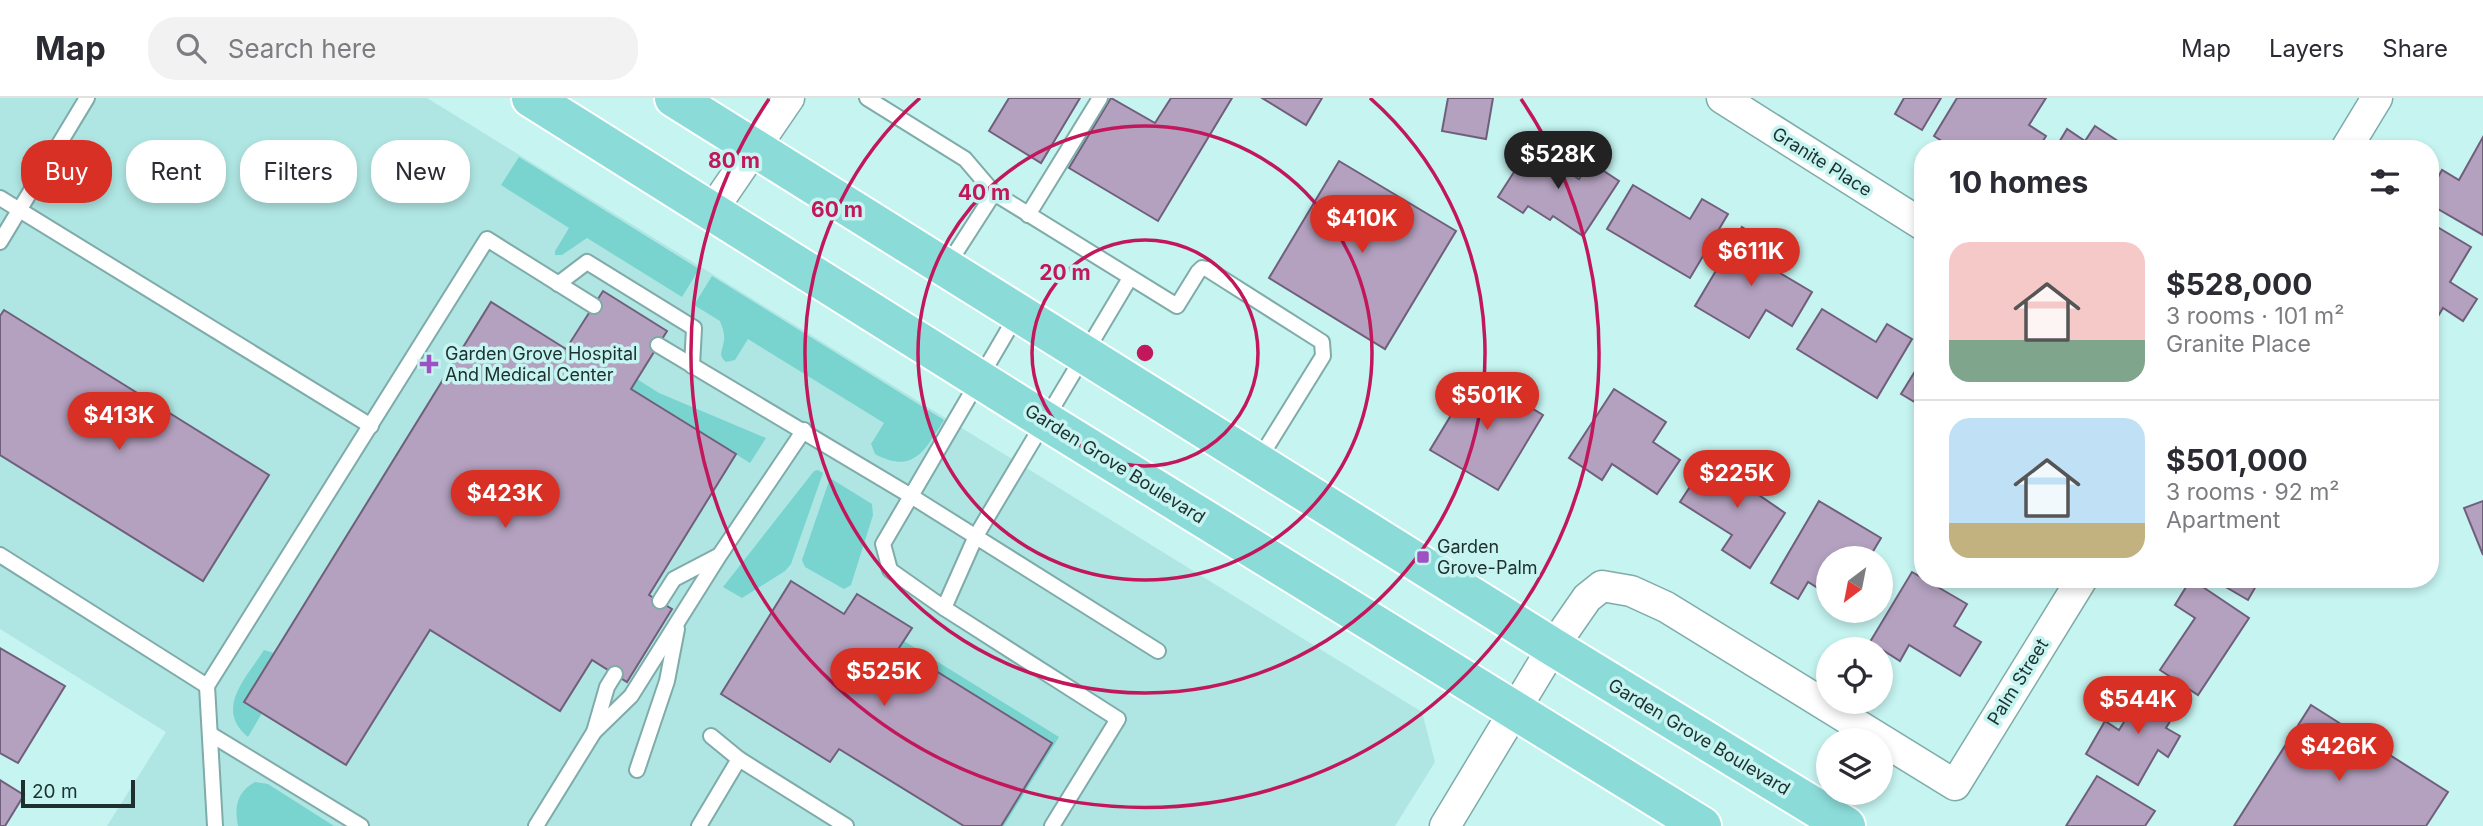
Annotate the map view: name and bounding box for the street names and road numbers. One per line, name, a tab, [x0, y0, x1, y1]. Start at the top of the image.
street label: Granite Place	[1769, 123, 1876, 201]
street label: Garden Grove Boulevard	[1021, 399, 1209, 528]
street label: Palm Street	[1983, 635, 2052, 729]
street label: Garden Grove Boulevard	[1605, 674, 1794, 799]

